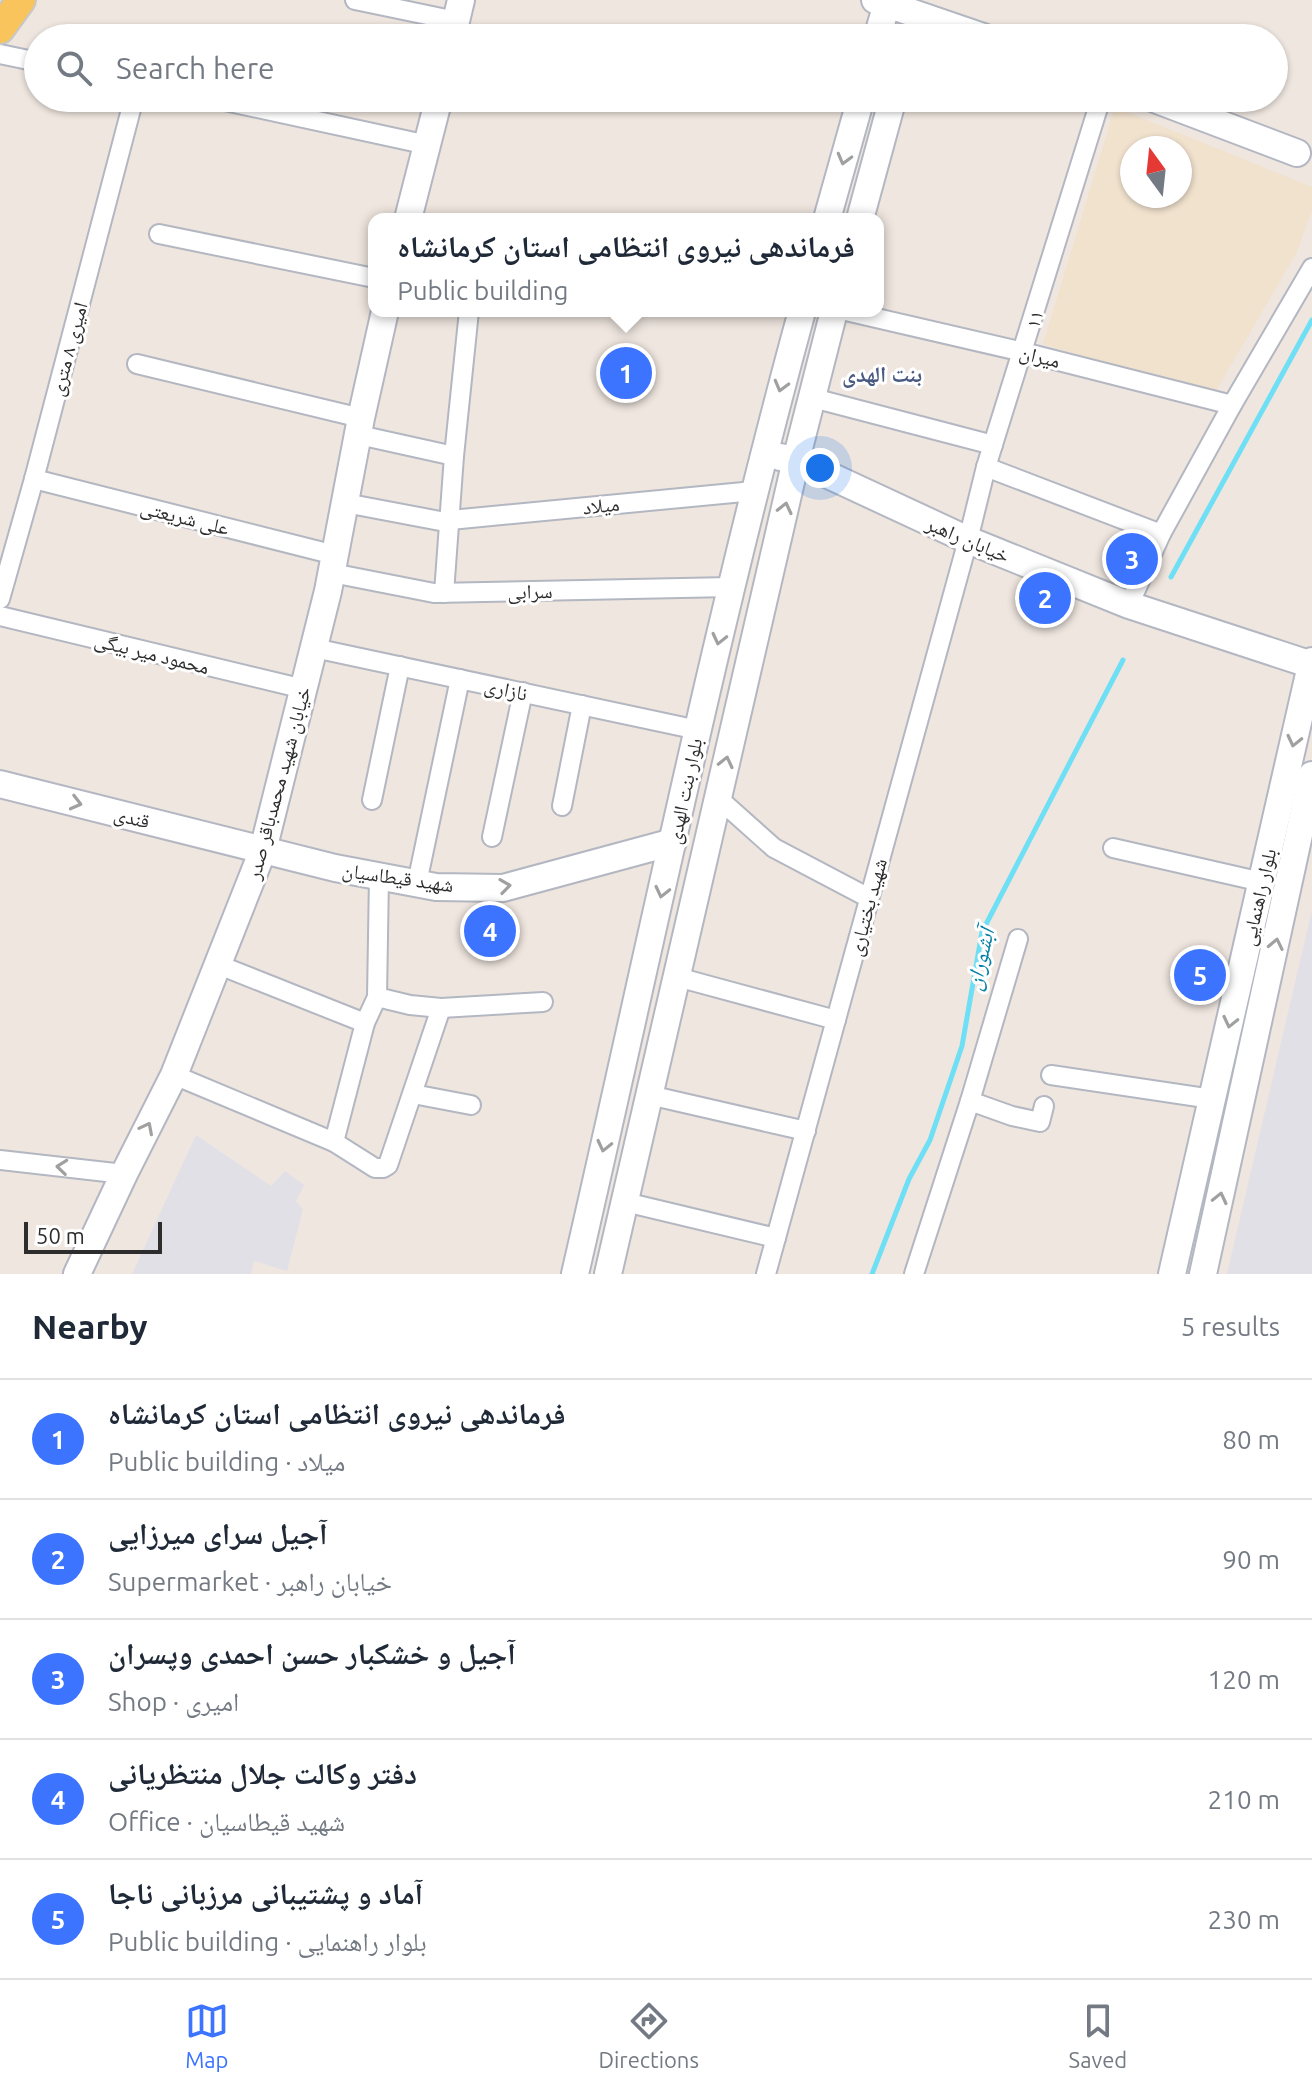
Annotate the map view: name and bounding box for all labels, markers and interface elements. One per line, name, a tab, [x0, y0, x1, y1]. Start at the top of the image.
search box	[24, 24, 1288, 112]
icon: search	[52, 46, 96, 90]
text: Search here	[116, 51, 275, 85]
north arrow	[1120, 136, 1192, 208]
one-way arrow	[837, 151, 853, 165]
popup	[368, 213, 884, 317]
text: فرماندهی نیروی انتظامی استان کرمانشاه	[397, 229, 855, 263]
text: Public building	[397, 276, 568, 305]
street label: امیری ۸ متری	[44, 299, 93, 399]
street label: ۱۱	[1020, 307, 1048, 331]
street label: میران	[1017, 340, 1063, 373]
pin: 1	[600, 343, 652, 403]
district label: بنت الهدی	[842, 361, 922, 388]
one-way arrow	[774, 379, 791, 393]
your location	[800, 448, 840, 488]
street label: میلاد	[581, 492, 621, 519]
street label: علی شریعتی	[138, 495, 232, 540]
one-way arrow	[775, 502, 792, 516]
street label: خیابان راهبر	[922, 511, 1013, 568]
pin: 3	[1106, 529, 1158, 589]
pin: 2	[1019, 568, 1071, 628]
street label: سرابی	[507, 579, 553, 604]
street label: محمود میر بیگی	[92, 628, 212, 679]
one-way arrow	[711, 631, 728, 645]
street label: نازاری	[482, 673, 529, 706]
street label: خیابان شهید محمدباقر صدر	[241, 684, 316, 883]
one-way arrow	[1286, 734, 1303, 748]
street label: بلوار بنت الهدی	[662, 736, 707, 846]
one-way arrow	[717, 755, 734, 769]
one-way arrow	[68, 793, 82, 810]
street label: قندی	[111, 801, 152, 833]
street label: بلوار راهنمایی	[1236, 846, 1281, 948]
street label: شهید بختیاری	[843, 856, 892, 959]
street label: شهید قیطاسیان	[341, 858, 455, 897]
one-way arrow	[499, 878, 512, 895]
one-way arrow	[654, 885, 671, 899]
pin: 4	[464, 901, 516, 961]
water label: آبشوران	[960, 920, 1001, 993]
one-way arrow	[1267, 938, 1284, 951]
pin: 5	[1174, 945, 1226, 1005]
one-way arrow	[1222, 1015, 1239, 1028]
one-way arrow	[138, 1122, 153, 1137]
one-way arrow	[596, 1138, 613, 1152]
one-way arrow	[55, 1159, 68, 1176]
one-way arrow	[1211, 1192, 1228, 1205]
scale bar	[24, 1218, 162, 1254]
text: 50 m	[36, 1223, 85, 1248]
text: Nearby	[32, 1307, 147, 1345]
text: 5 results	[1181, 1312, 1280, 1341]
text: فرماندهی نیروی انتظامی استان کرمانشاه	[108, 1396, 566, 1430]
text: 1	[51, 1425, 65, 1454]
text: 80 m	[1222, 1425, 1280, 1454]
text: Public building · میلاد	[108, 1447, 345, 1476]
text: آجیل سرای میرزایی	[108, 1516, 328, 1550]
text: 2	[51, 1545, 65, 1574]
text: 90 m	[1222, 1545, 1280, 1574]
text: Supermarket · خیابان راهبر	[108, 1567, 392, 1596]
text: آجیل و خشکبار حسن احمدی وپسران	[108, 1636, 516, 1670]
text: 3	[51, 1665, 65, 1694]
text: 120 m	[1208, 1665, 1280, 1694]
text: Shop · امیری	[108, 1687, 239, 1716]
text: دفتر وکالت جلال منتظریانی	[108, 1756, 417, 1790]
text: 4	[51, 1785, 65, 1814]
text: 210 m	[1208, 1785, 1280, 1814]
text: Office · شهید قیطاسیان	[108, 1807, 345, 1836]
text: آماد و پشتیبانی مرزبانی ناجا	[108, 1876, 423, 1910]
text: 5	[51, 1905, 65, 1934]
text: 230 m	[1208, 1905, 1280, 1934]
text: Public building · بلوار راهنمایی	[108, 1927, 427, 1956]
tab: Map	[185, 1999, 229, 2072]
tab: Directions	[598, 1999, 699, 2072]
tab: Saved	[1069, 1999, 1127, 2072]

